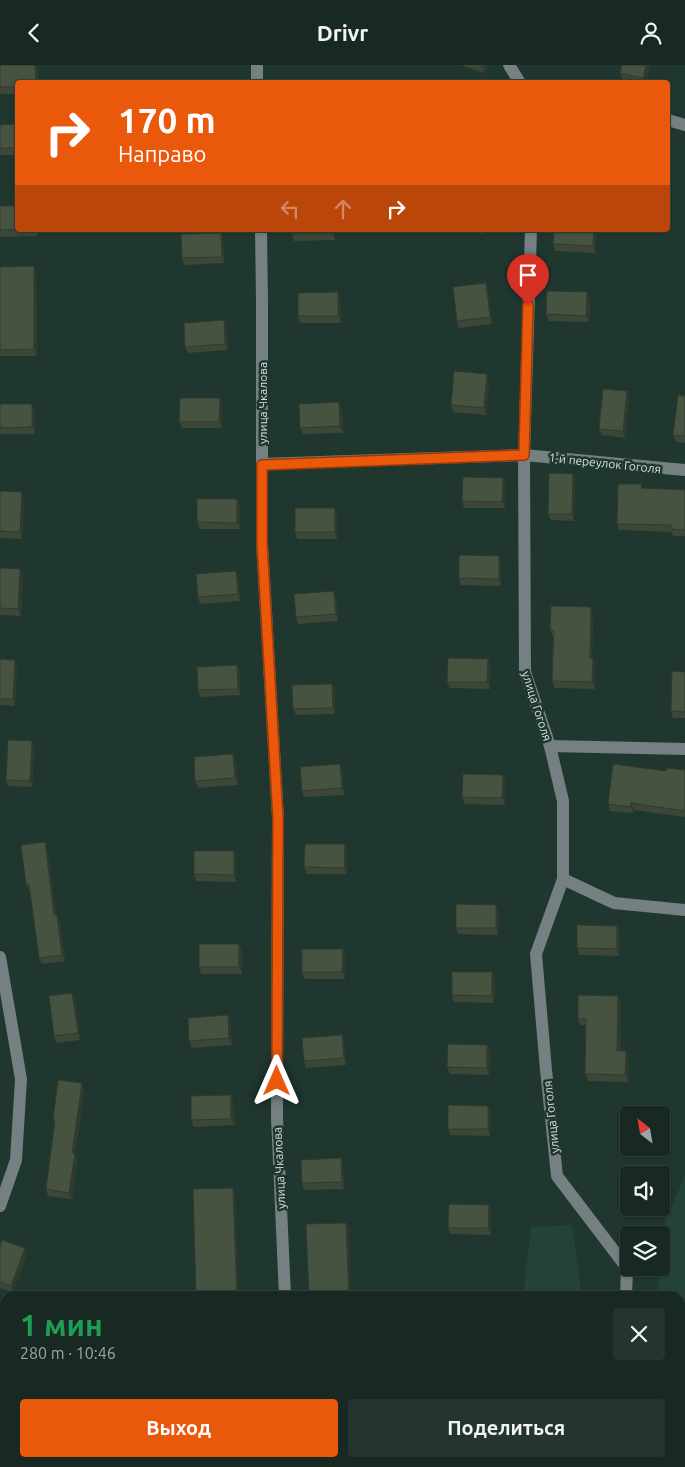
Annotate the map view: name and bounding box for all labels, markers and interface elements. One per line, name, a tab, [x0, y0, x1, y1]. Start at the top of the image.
icon: back	[20, 19, 48, 47]
icon: person	[637, 19, 665, 47]
text: Drivr	[317, 20, 368, 45]
icon: right	[35, 100, 100, 165]
text: 170 m	[118, 100, 216, 140]
text: Направо	[118, 141, 206, 166]
icon: left	[276, 195, 304, 223]
icon: ahead	[329, 195, 357, 223]
icon: right	[382, 195, 410, 223]
pin	[507, 254, 549, 305]
icon: arrive	[514, 261, 542, 289]
street label: улица Чкалова	[256, 362, 269, 444]
street label: 1-й переулок Гоголя	[548, 451, 662, 475]
street label: улица Гоголя	[520, 669, 554, 743]
position arrow	[250, 1054, 302, 1106]
street label: улица Гоголя	[541, 1080, 561, 1154]
north arrow	[620, 1106, 670, 1156]
map controls	[620, 1106, 670, 1276]
street label: улица Чкалова	[270, 1127, 288, 1209]
button: sound	[620, 1166, 670, 1216]
button: layers	[620, 1226, 670, 1276]
text: 1 мин	[20, 1308, 103, 1342]
button: close	[613, 1308, 665, 1360]
text: 280 m · 10:46	[20, 1344, 116, 1362]
button: Выход	[20, 1399, 338, 1457]
button: Поделиться	[348, 1399, 665, 1457]

